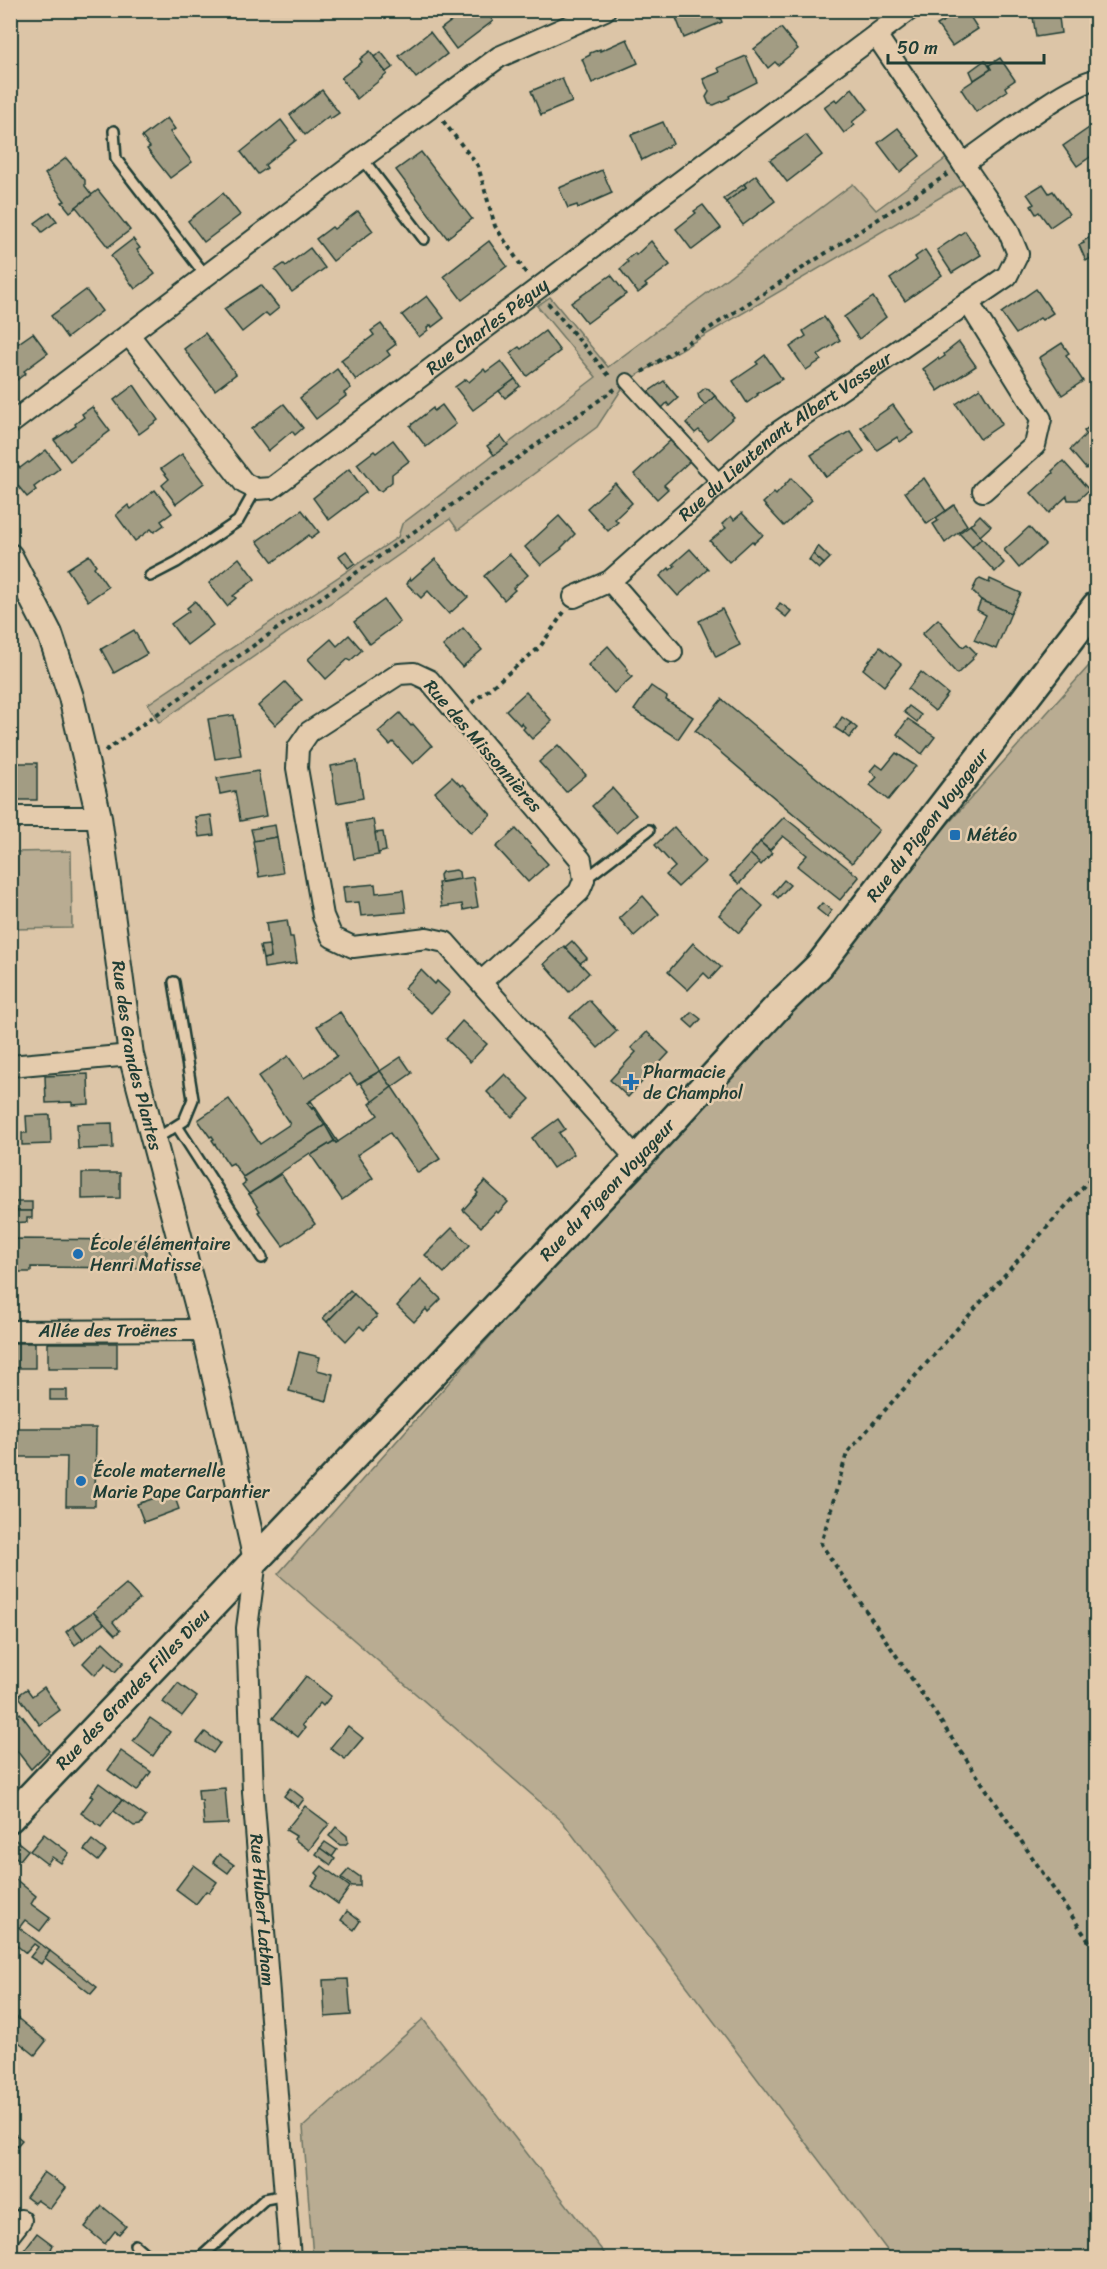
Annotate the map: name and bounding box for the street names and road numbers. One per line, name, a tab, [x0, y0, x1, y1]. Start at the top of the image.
street label: Rue Charles Péguy	[419, 269, 556, 383]
street label: Rue du Lieutenant Albert Vasseur	[671, 342, 900, 530]
street label: Rue des Missonnières	[416, 672, 551, 821]
street label: Rue du Pigeon Voyageur	[858, 740, 998, 909]
street label: Rue des Grandes Plantes	[102, 959, 172, 1155]
street label: Rue du Pigeon Voyageur	[531, 1109, 685, 1269]
street label: Allée des Troënes	[38, 1314, 178, 1347]
street label: Rue des Grandes Filles Dieu	[47, 1600, 218, 1778]
street label: Rue Hubert Latham	[240, 1832, 284, 1988]

